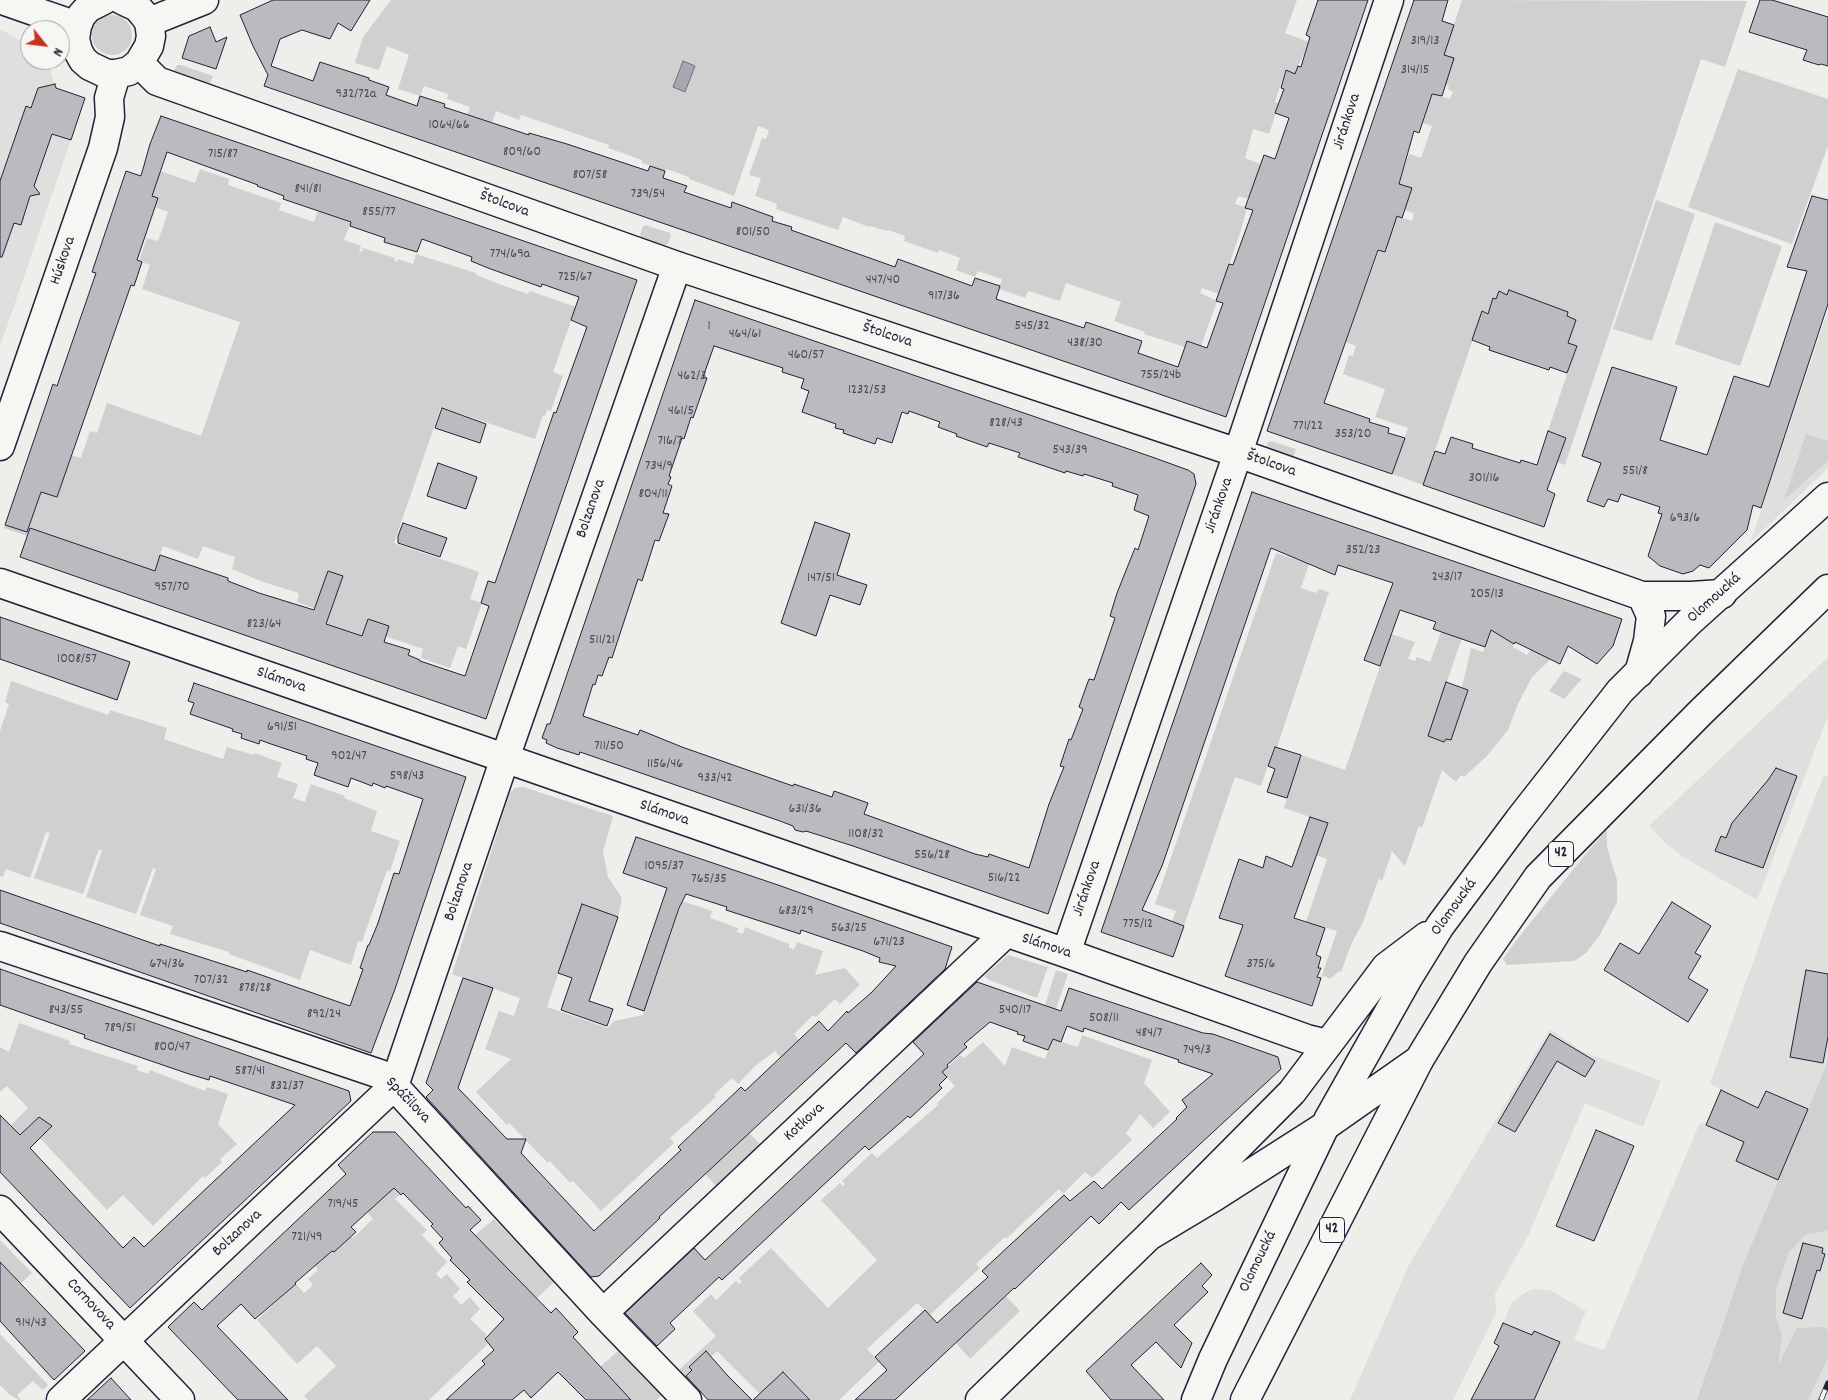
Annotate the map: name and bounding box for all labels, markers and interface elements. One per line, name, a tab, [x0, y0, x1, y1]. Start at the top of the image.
north arrow	[20, 20, 70, 70]
house number: 319/13	[1411, 34, 1439, 50]
text: N	[47, 44, 68, 60]
house number: 314/15	[1401, 63, 1429, 79]
house number: 932/72a	[336, 87, 376, 103]
street label: Jiránkova	[1330, 91, 1366, 153]
house number: 1064/66	[428, 118, 470, 134]
house number: 809/60	[503, 145, 541, 161]
house number: 715/87	[208, 147, 238, 163]
house number: 807/58	[573, 168, 607, 184]
house number: 841/81	[294, 182, 322, 198]
street label: Štolcova	[477, 187, 531, 223]
house number: 739/54	[631, 187, 665, 203]
house number: 855/77	[362, 205, 396, 221]
house number: 801/50	[736, 225, 770, 241]
street label: Húskova	[47, 234, 81, 288]
house number: 774/69a	[490, 247, 530, 263]
house number: 725/67	[558, 270, 592, 286]
house number: 447/40	[866, 273, 900, 289]
house number: 917/36	[928, 289, 960, 305]
house number: 1	[707, 319, 711, 335]
street label: Štolcova	[860, 319, 914, 353]
house number: 545/32	[1014, 319, 1050, 335]
house number: 464/61	[729, 327, 761, 343]
house number: 438/30	[1067, 336, 1103, 352]
house number: 460/57	[788, 348, 824, 364]
house number: 755/24b	[1141, 368, 1181, 384]
house number: 462/3	[678, 369, 706, 385]
house number: 1232/53	[848, 383, 886, 399]
house number: 461/5	[668, 404, 694, 420]
house number: 828/43	[989, 416, 1023, 432]
house number: 771/22	[1293, 419, 1323, 435]
house number: 353/20	[1335, 427, 1371, 443]
house number: 716/7	[658, 434, 682, 450]
house number: 543/39	[1052, 443, 1088, 459]
street label: Štolcova	[1244, 448, 1298, 482]
house number: 734/9	[645, 459, 673, 475]
house number: 551/8	[1622, 464, 1648, 480]
house number: 301/16	[1469, 471, 1499, 487]
street label: Jiránkova	[1201, 475, 1239, 537]
street label: Bolzanova	[573, 477, 611, 541]
house number: 804/11	[638, 487, 668, 503]
house number: 693/6	[1670, 511, 1700, 527]
house number: 352/23	[1345, 543, 1381, 559]
house number: 243/17	[1432, 570, 1462, 586]
street label: Olomoucká	[1684, 570, 1746, 628]
house number: 147/51	[807, 571, 835, 587]
house number: 957/70	[154, 580, 190, 596]
house number: 205/13	[1470, 587, 1504, 603]
house number: 823/64	[247, 617, 281, 633]
house number: 511/21	[589, 633, 615, 649]
house number: 1008/57	[57, 652, 97, 668]
street label: Slámova	[254, 664, 308, 698]
house number: 691/51	[267, 720, 297, 736]
house number: 711/50	[594, 739, 624, 755]
house number: 902/47	[331, 749, 367, 765]
house number: 1156/46	[647, 757, 683, 773]
house number: 598/43	[390, 769, 424, 785]
house number: 933/42	[698, 771, 732, 787]
street label: Slámova	[637, 797, 691, 831]
house number: 631/36	[788, 802, 822, 818]
house number: 1108/32	[848, 827, 884, 843]
road number: 42	[1548, 842, 1574, 866]
house number: 556/28	[914, 848, 950, 864]
street label: Jiránkova	[1069, 858, 1107, 920]
house number: 1095/37	[644, 859, 684, 875]
street label: Bolzanova	[441, 860, 479, 924]
house number: 516/22	[988, 871, 1020, 887]
house number: 765/35	[691, 872, 727, 888]
street label: Olomoucká	[1428, 876, 1482, 940]
house number: 683/29	[778, 904, 814, 920]
house number: 775/12	[1123, 917, 1153, 933]
house number: 563/25	[831, 921, 867, 937]
street label: Slámova	[1019, 930, 1073, 964]
house number: 671/23	[873, 935, 905, 951]
house number: 674/36	[149, 957, 185, 973]
house number: 375/6	[1247, 957, 1275, 973]
house number: 707/32	[194, 973, 228, 989]
house number: 878/28	[239, 981, 271, 997]
house number: 843/55	[49, 1003, 83, 1019]
house number: 540/17	[999, 1003, 1031, 1019]
house number: 892/24	[307, 1007, 341, 1023]
house number: 508/11	[1089, 1011, 1119, 1027]
house number: 789/51	[105, 1021, 135, 1037]
house number: 484/7	[1136, 1026, 1162, 1042]
house number: 800/47	[154, 1040, 190, 1056]
house number: 749/3	[1183, 1043, 1211, 1059]
house number: 587/41	[235, 1064, 265, 1080]
street label: Spáčilova	[380, 1074, 434, 1128]
house number: 832/37	[270, 1079, 304, 1095]
street label: Kotkova	[781, 1100, 829, 1146]
house number: 719/45	[327, 1197, 359, 1213]
street label: Bolzanova	[209, 1206, 267, 1262]
road number: 42	[1320, 1218, 1344, 1242]
street label: Olomoucká	[1236, 1228, 1282, 1296]
house number: 721/49	[292, 1230, 322, 1246]
street label: Cornovova	[61, 1275, 119, 1335]
house number: 914/43	[15, 1316, 47, 1332]

